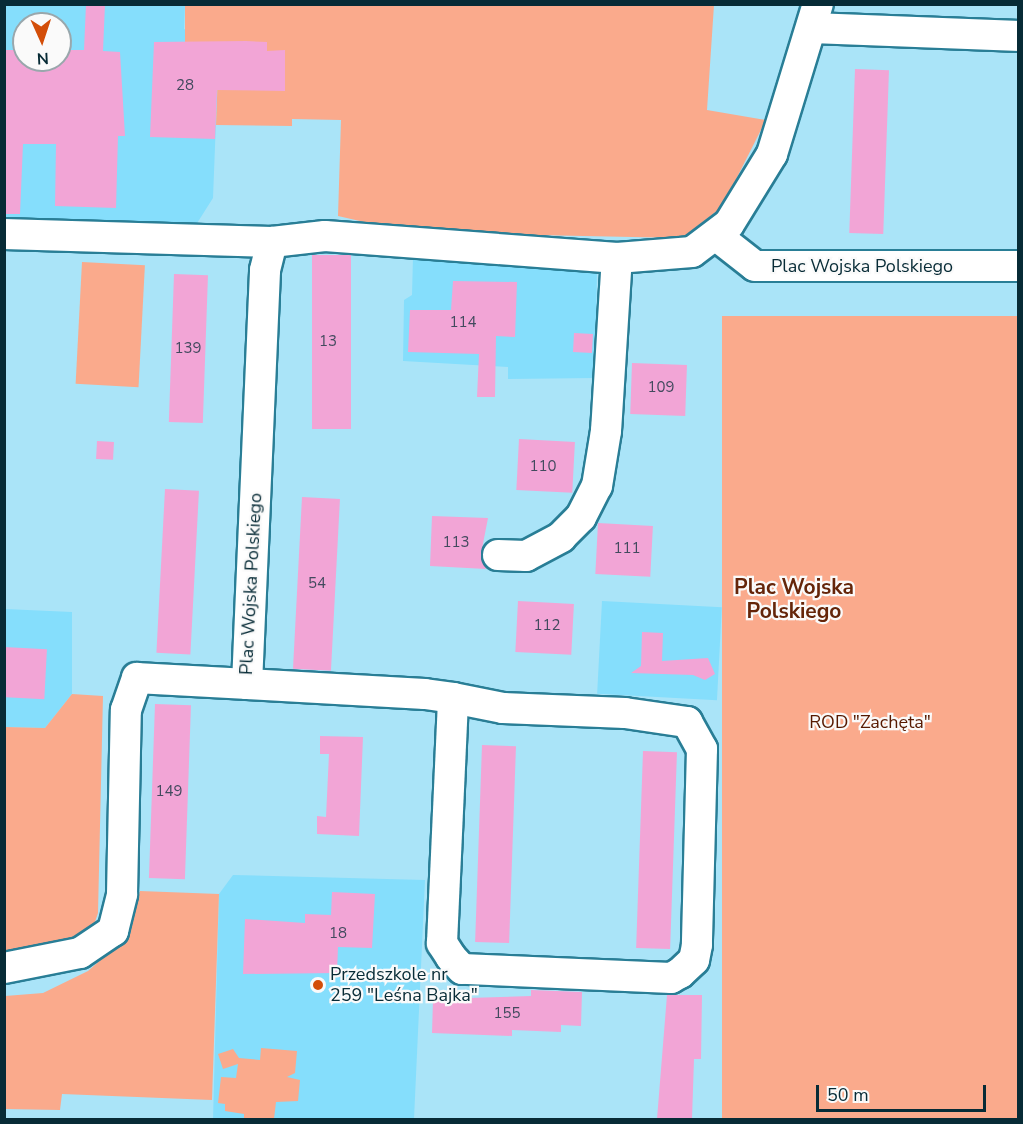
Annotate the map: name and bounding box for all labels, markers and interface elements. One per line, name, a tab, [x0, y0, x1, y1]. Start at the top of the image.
north arrow	[12, 12, 72, 72]
text: N	[36, 47, 49, 69]
house number: 28	[176, 77, 194, 95]
street label: Plac Wojska Polskiego	[771, 255, 953, 277]
house number: 114	[450, 314, 476, 332]
house number: 13	[319, 333, 337, 351]
house number: 139	[175, 340, 201, 358]
house number: 109	[648, 379, 674, 397]
house number: 110	[530, 458, 556, 476]
street label: Plac Wojska Polskiego	[235, 492, 267, 676]
house number: 113	[443, 534, 469, 552]
house number: 111	[614, 540, 640, 558]
district label: Plac Wojska Polskiego	[734, 574, 854, 624]
house number: 54	[308, 575, 326, 593]
house number: 112	[534, 617, 560, 635]
park label: ROD "Zachęta"	[809, 711, 931, 733]
house number: 149	[156, 783, 182, 801]
house number: 18	[329, 925, 347, 943]
place label: Przedszkole nr 259 "Leśna Bajka"	[330, 964, 478, 1006]
marker: Przedszkole nr 259 "Leśna Bajka"	[311, 978, 325, 992]
house number: 155	[494, 1005, 520, 1023]
scale bar	[819, 1073, 988, 1111]
text: 50 m	[827, 1083, 869, 1107]

